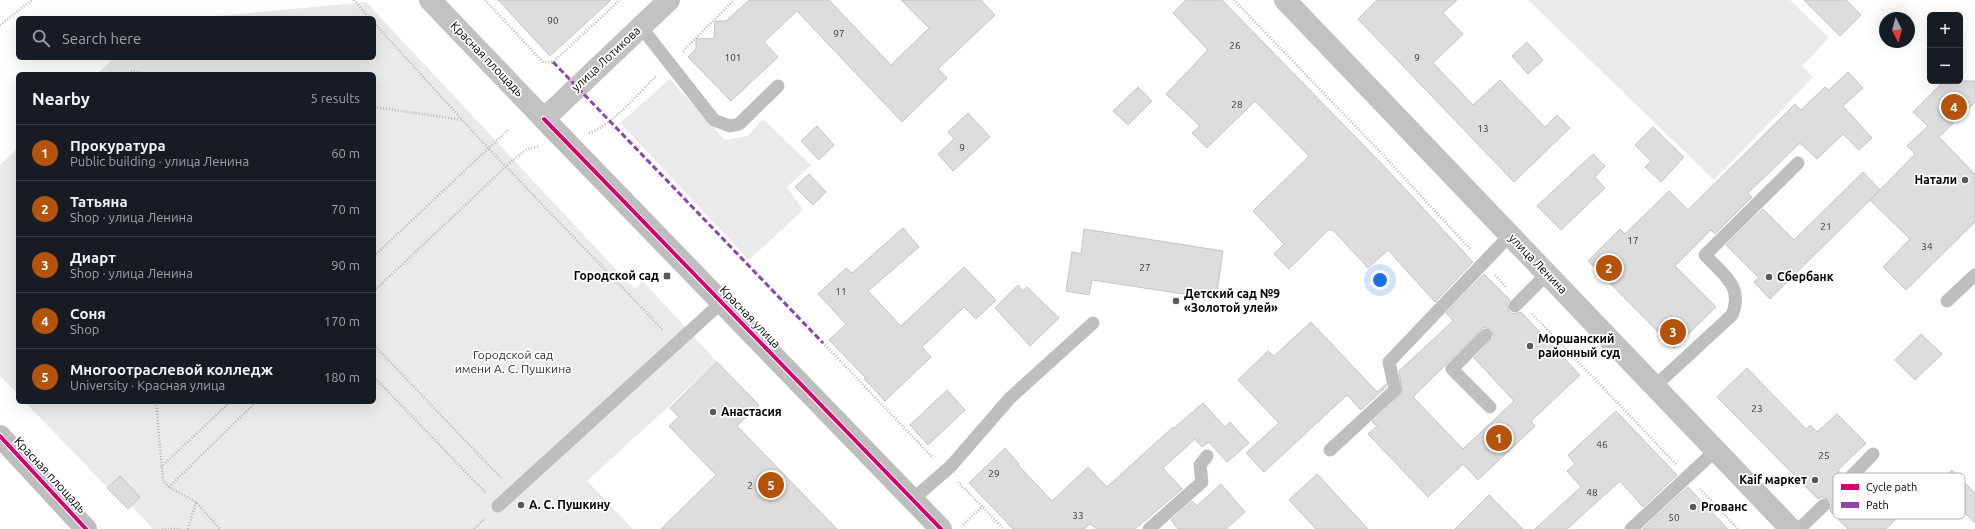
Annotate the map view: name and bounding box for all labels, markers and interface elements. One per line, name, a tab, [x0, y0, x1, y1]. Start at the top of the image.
north arrow	[1879, 12, 1915, 48]
map controls	[1927, 12, 1963, 84]
button: +	[1927, 12, 1963, 48]
house number: 90	[547, 15, 559, 26]
search box	[16, 16, 376, 60]
street label: Красная площадь	[448, 19, 526, 99]
street label: улица Лотикова	[569, 23, 643, 94]
icon: search	[30, 27, 52, 49]
house number: 97	[833, 28, 845, 39]
text: Search here	[62, 30, 141, 47]
house number: 26	[1229, 40, 1241, 51]
button: −	[1927, 48, 1963, 84]
house number: 101	[725, 52, 741, 63]
house number: 9	[1414, 52, 1420, 63]
text: Nearby	[32, 89, 90, 108]
text: 5 results	[310, 91, 360, 105]
pin: 4	[1941, 92, 1967, 122]
house number: 28	[1231, 99, 1243, 110]
house number: 13	[1477, 123, 1489, 134]
text: Прокуратура	[70, 137, 166, 154]
house number: 9	[959, 142, 965, 153]
text: 1	[41, 146, 49, 160]
text: 60 m	[331, 146, 360, 160]
text: Public building · улица Ленина	[70, 154, 249, 168]
place label: Натали	[1914, 173, 1957, 186]
marker: Натали	[1960, 175, 1970, 185]
text: Татьяна	[70, 193, 128, 210]
text: 2	[41, 202, 49, 216]
text: 70 m	[331, 202, 360, 216]
text: Shop · улица Ленина	[70, 210, 193, 224]
house number: 21	[1820, 221, 1832, 232]
street label: улица Ленина	[1507, 231, 1570, 296]
house number: 17	[1627, 235, 1639, 246]
house number: 34	[1921, 241, 1933, 252]
text: Диарт	[70, 249, 116, 266]
pin: 2	[1596, 253, 1622, 283]
text: 3	[41, 258, 49, 272]
text: 90 m	[331, 258, 360, 272]
house number: 27	[1139, 262, 1151, 273]
text: Shop · улица Ленина	[70, 266, 193, 280]
place label: Городской сад	[574, 269, 659, 282]
your location	[1370, 270, 1390, 290]
place label: Сбербанк	[1777, 270, 1834, 283]
marker: Городской сад	[662, 271, 672, 281]
marker: Сбербанк	[1764, 272, 1774, 282]
street label: Красная улица	[717, 283, 783, 350]
house number: 11	[835, 286, 847, 297]
place label: Детский сад №9 «Золотой улей»	[1184, 287, 1280, 314]
marker: Детский сад №9 «Золотой улей»	[1171, 296, 1181, 306]
text: Соня	[70, 305, 106, 322]
text: 4	[41, 314, 49, 328]
text: 170 m	[324, 314, 360, 328]
pin: 3	[1660, 317, 1686, 347]
text: Shop	[70, 322, 99, 336]
place label: Моршанский районный суд	[1538, 332, 1620, 359]
marker: Моршанский районный суд	[1525, 341, 1535, 351]
park label: Городской сад имени А. С. Пушкина	[455, 348, 571, 375]
text: Многоотраслевой колледж	[70, 361, 273, 378]
text: 5	[41, 370, 49, 384]
text: 180 m	[324, 370, 360, 384]
text: University · Красная улица	[70, 378, 225, 392]
house number: 23	[1751, 403, 1763, 414]
place label: Анастасия	[721, 405, 782, 418]
marker: Анастасия	[708, 407, 718, 417]
pin: 1	[1486, 423, 1512, 453]
street label: Красная площадь	[12, 434, 89, 515]
house number: 46	[1596, 439, 1608, 450]
house number: 25	[1818, 450, 1830, 461]
house number: 29	[988, 468, 1000, 479]
pin: 5	[758, 470, 784, 500]
place label: Kaif маркет	[1739, 473, 1807, 486]
legend	[1833, 473, 1965, 519]
marker: Kaif маркет	[1810, 475, 1820, 485]
house number: 2	[747, 480, 753, 491]
text: Cycle path	[1866, 481, 1917, 493]
house number: 48	[1586, 487, 1598, 498]
place label: А. С. Пушкину	[529, 498, 611, 511]
text: Path	[1866, 499, 1889, 511]
marker: А. С. Пушкину	[516, 500, 526, 510]
place label: Proванс	[1701, 500, 1747, 513]
marker: Proванс	[1688, 502, 1698, 512]
house number: 33	[1072, 510, 1084, 521]
house number: 50	[1668, 512, 1680, 523]

